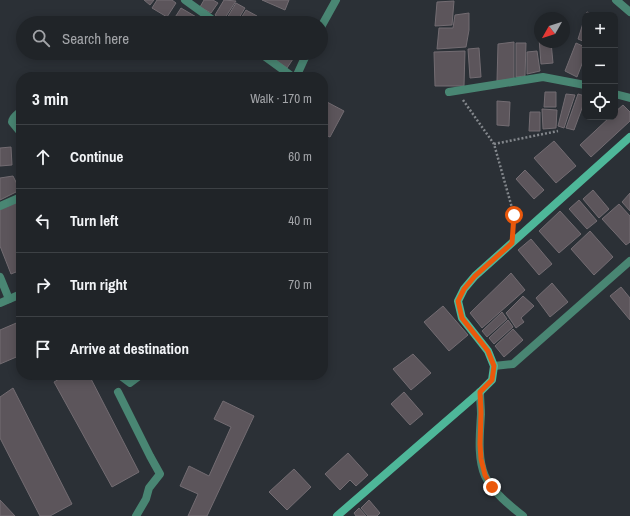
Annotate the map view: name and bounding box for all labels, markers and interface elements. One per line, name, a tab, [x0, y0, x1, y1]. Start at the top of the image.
north arrow	[534, 12, 570, 48]
map controls	[582, 12, 618, 120]
button: +	[582, 12, 618, 48]
search box	[16, 16, 328, 60]
icon: search	[30, 27, 52, 49]
text: Search here	[62, 28, 129, 49]
button: −	[582, 48, 618, 84]
button: locate	[582, 84, 618, 120]
text: 3 min	[32, 87, 68, 110]
text: Walk · 170 m	[250, 90, 312, 107]
icon: ahead	[32, 146, 54, 168]
text: Continue	[70, 146, 123, 167]
text: 60 m	[288, 148, 312, 165]
route start	[505, 206, 523, 224]
icon: left	[32, 210, 54, 232]
text: Turn left	[70, 210, 118, 231]
text: 40 m	[288, 212, 312, 229]
icon: right	[32, 274, 54, 296]
text: Turn right	[70, 274, 127, 295]
text: 70 m	[288, 276, 312, 293]
icon: arrive	[32, 338, 54, 360]
text: Arrive at destination	[70, 338, 189, 359]
route end	[483, 478, 501, 496]

